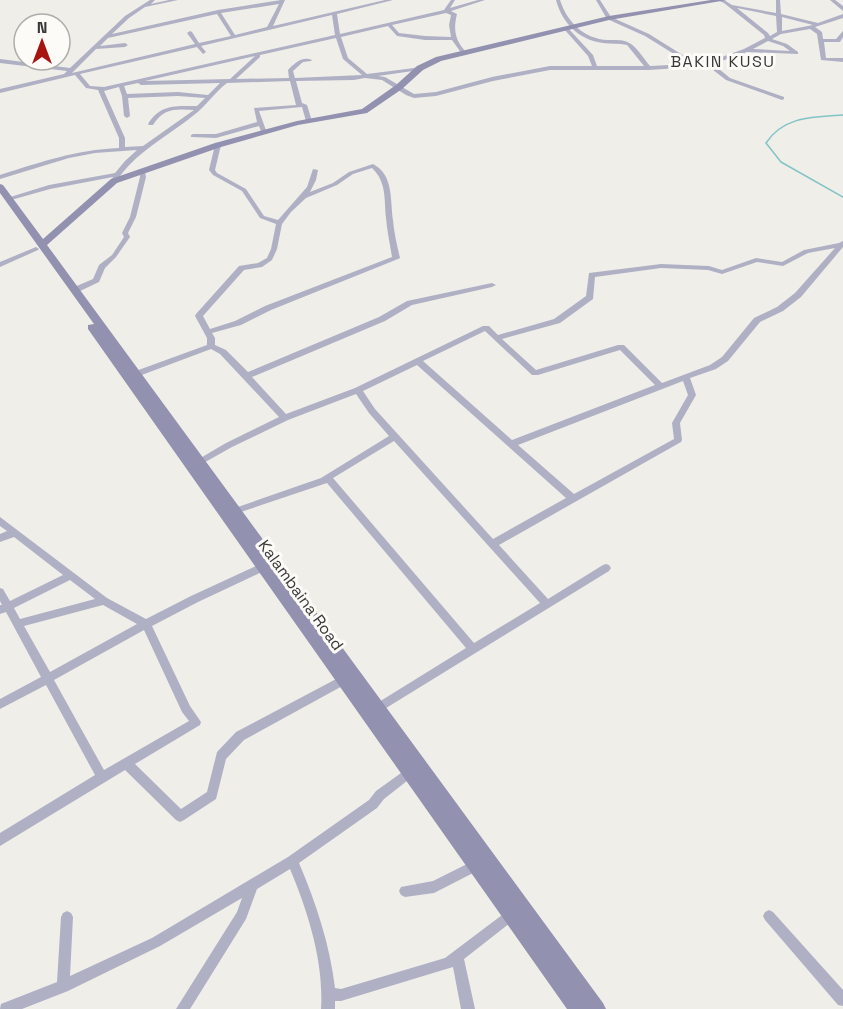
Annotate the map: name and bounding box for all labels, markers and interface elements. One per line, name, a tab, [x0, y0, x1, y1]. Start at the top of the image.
north arrow	[12, 12, 72, 72]
text: N	[37, 17, 47, 38]
district label: BAKIN KUSU	[671, 51, 775, 72]
street label: Kalambaina Road	[254, 536, 348, 654]

